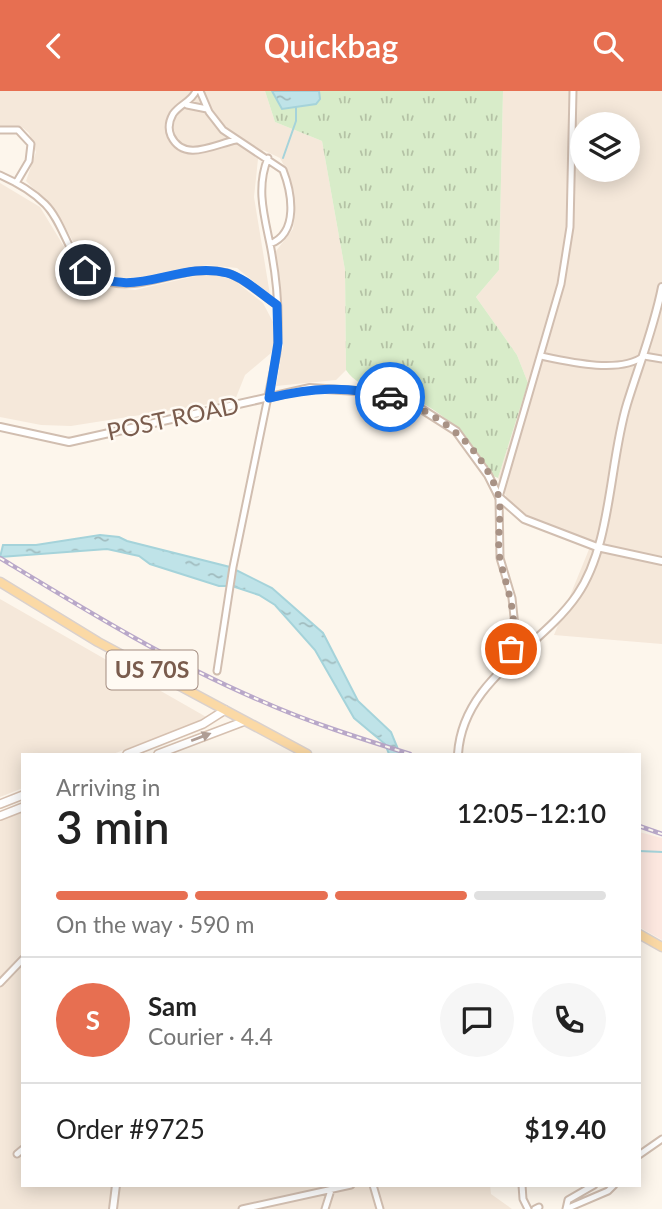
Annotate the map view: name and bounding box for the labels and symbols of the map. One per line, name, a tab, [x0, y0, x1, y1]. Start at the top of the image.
pin	[55, 240, 115, 300]
courier	[355, 362, 425, 432]
street label: POST ROAD	[104, 389, 241, 446]
pin	[481, 619, 541, 679]
road number: US 70S	[106, 650, 198, 689]
one-way arrow	[191, 732, 212, 743]

